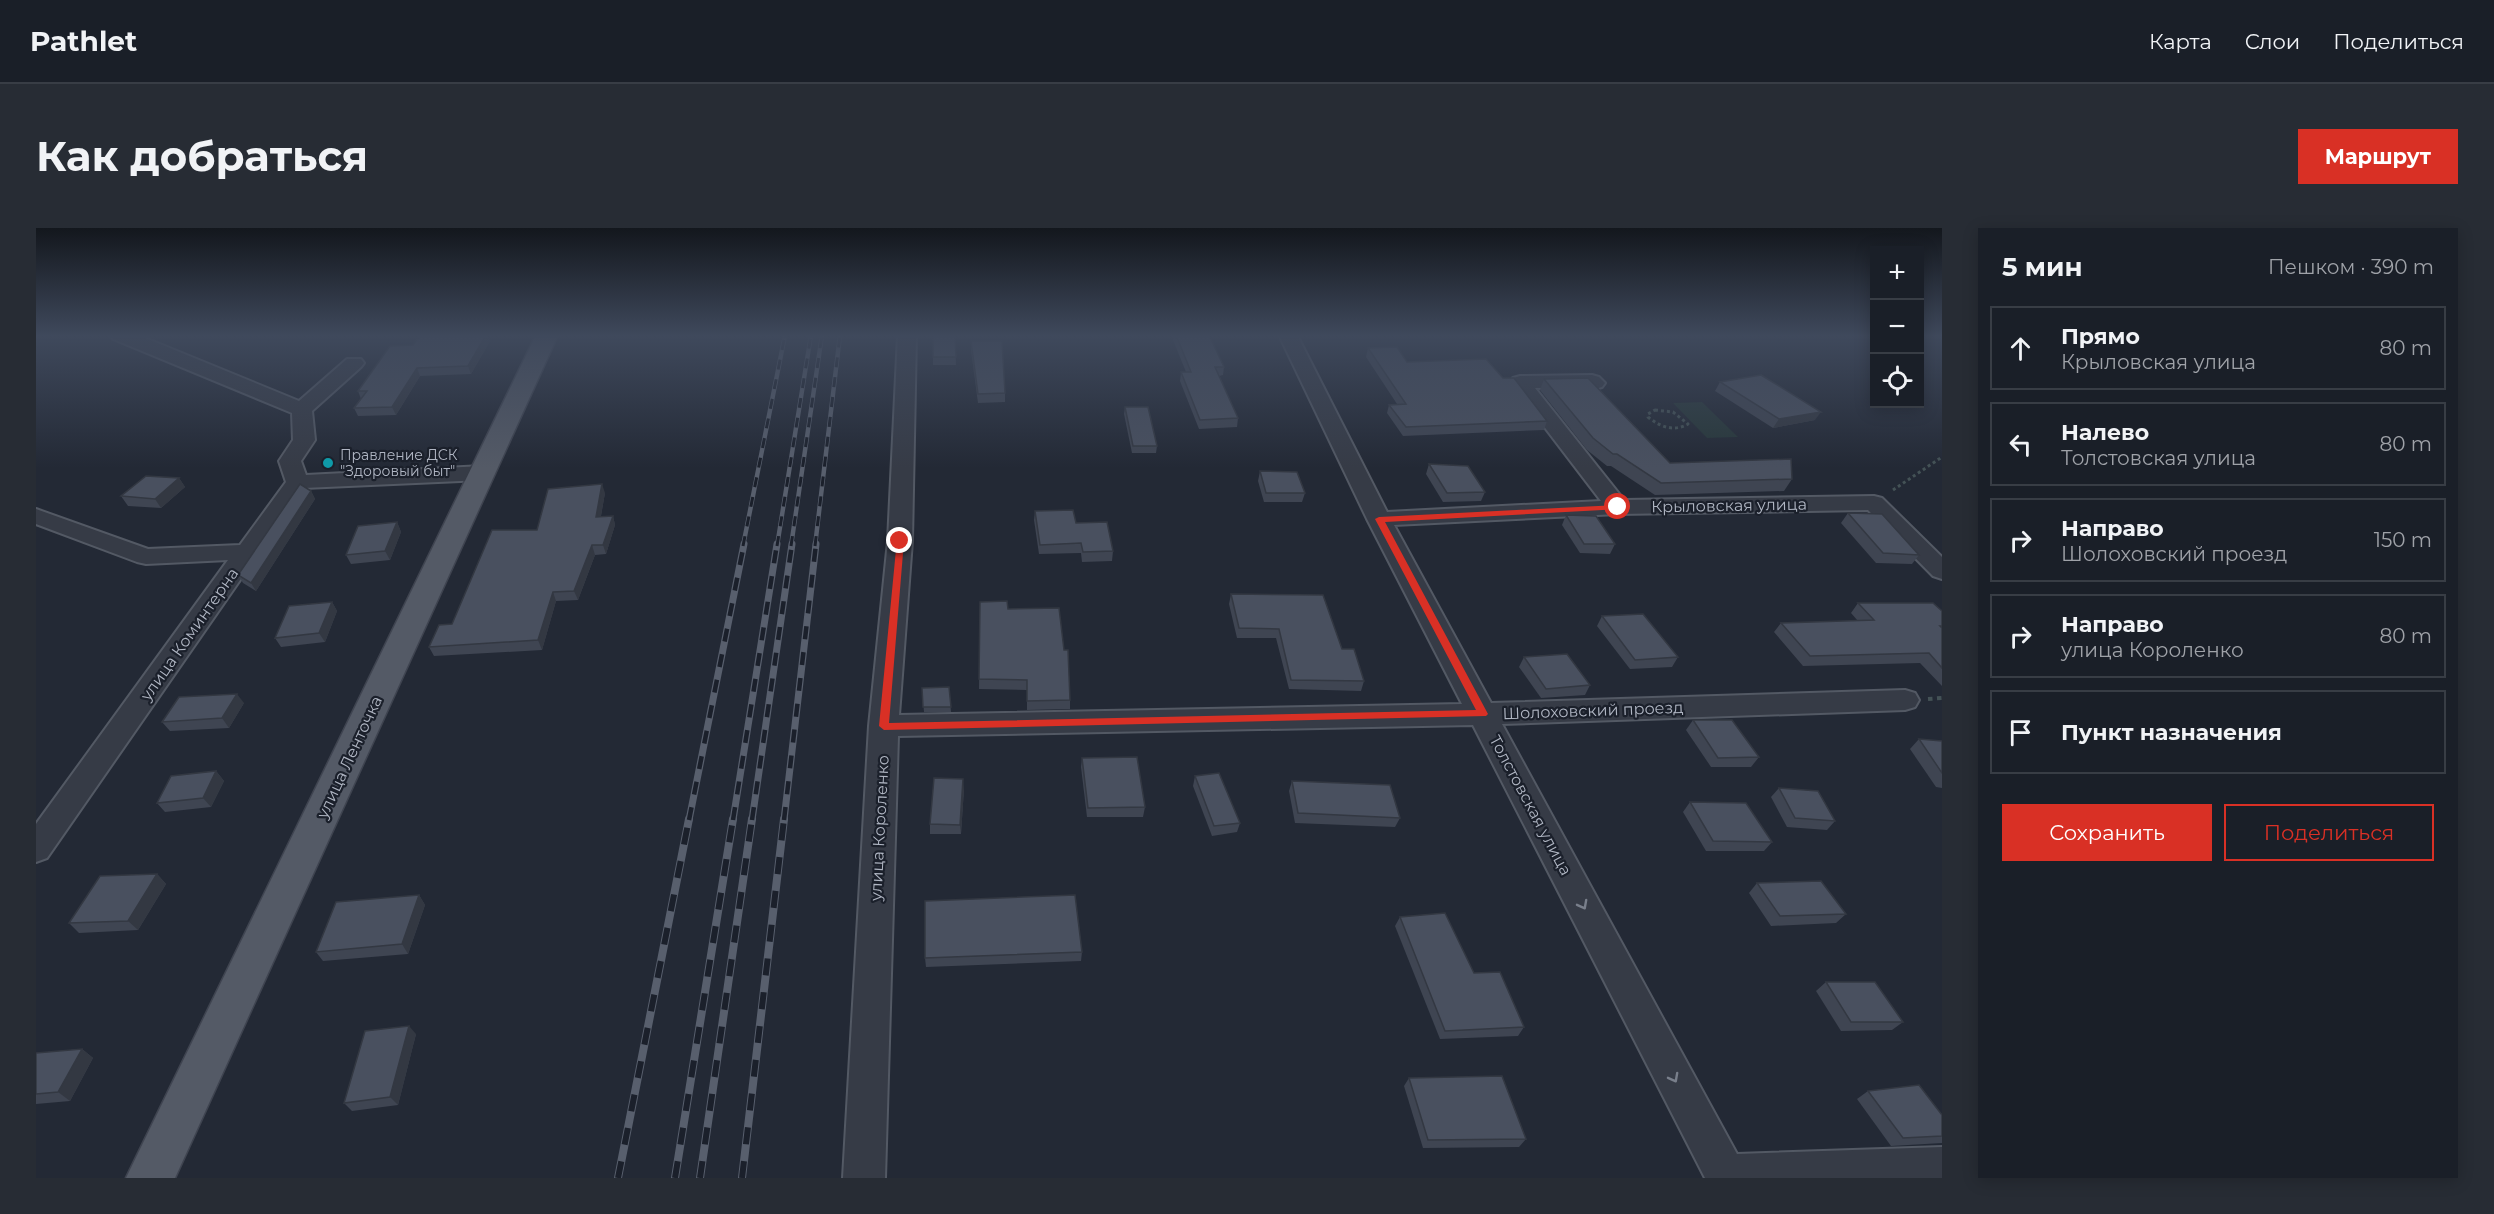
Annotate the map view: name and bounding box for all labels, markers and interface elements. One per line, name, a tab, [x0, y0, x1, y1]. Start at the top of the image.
text: Pathlet	[30, 24, 137, 58]
text: Карта	[2149, 29, 2212, 54]
text: Слои	[2245, 29, 2300, 54]
text: Поделиться	[2333, 29, 2464, 54]
button: Маршрут	[2298, 129, 2458, 184]
text: Как добраться	[36, 130, 368, 182]
map controls	[1870, 246, 1924, 408]
button: +	[1870, 246, 1924, 300]
text: 5 мин	[2002, 251, 2083, 283]
text: Пешком · 390 m	[2268, 255, 2434, 279]
button: −	[1870, 300, 1924, 354]
text: Прямо	[2061, 323, 2140, 350]
icon: ahead	[2004, 332, 2037, 365]
text: 80 m	[2380, 336, 2432, 360]
text: Крыловская улица	[2061, 350, 2256, 374]
button: locate	[1870, 354, 1924, 408]
text: Налево	[2061, 419, 2149, 446]
icon: left	[2004, 428, 2037, 461]
text: 80 m	[2380, 432, 2432, 456]
place label: Правление ДСК "Здоровый быт"	[340, 446, 458, 480]
text: Толстовская улица	[2061, 446, 2256, 470]
marker: Правление ДСК "Здоровый быт"	[321, 456, 335, 470]
route start	[1604, 493, 1630, 519]
street label: Крыловская улица	[1651, 495, 1807, 516]
text: Направо	[2061, 515, 2164, 542]
icon: right	[2004, 524, 2037, 557]
route end	[886, 527, 912, 553]
text: 150 m	[2374, 528, 2432, 552]
text: Шолоховский проезд	[2061, 542, 2287, 566]
street label: улица Коминтерна	[136, 564, 242, 705]
text: Направо	[2061, 611, 2164, 638]
icon: right	[2004, 620, 2037, 653]
text: 80 m	[2380, 624, 2432, 648]
text: улица Короленко	[2061, 638, 2244, 662]
street label: улица Ленточка	[312, 693, 386, 822]
street label: Шолоховский проезд	[1502, 698, 1684, 723]
icon: arrive	[2004, 716, 2037, 749]
text: Пункт назначения	[2061, 719, 2282, 746]
street label: Толстовская улица	[1486, 732, 1576, 879]
street label: улица Короленко	[866, 755, 893, 903]
button: Сохранить	[2002, 804, 2212, 861]
button: Поделиться	[2224, 804, 2434, 861]
one-way arrow	[1576, 899, 1587, 910]
one-way arrow	[1667, 1072, 1678, 1082]

